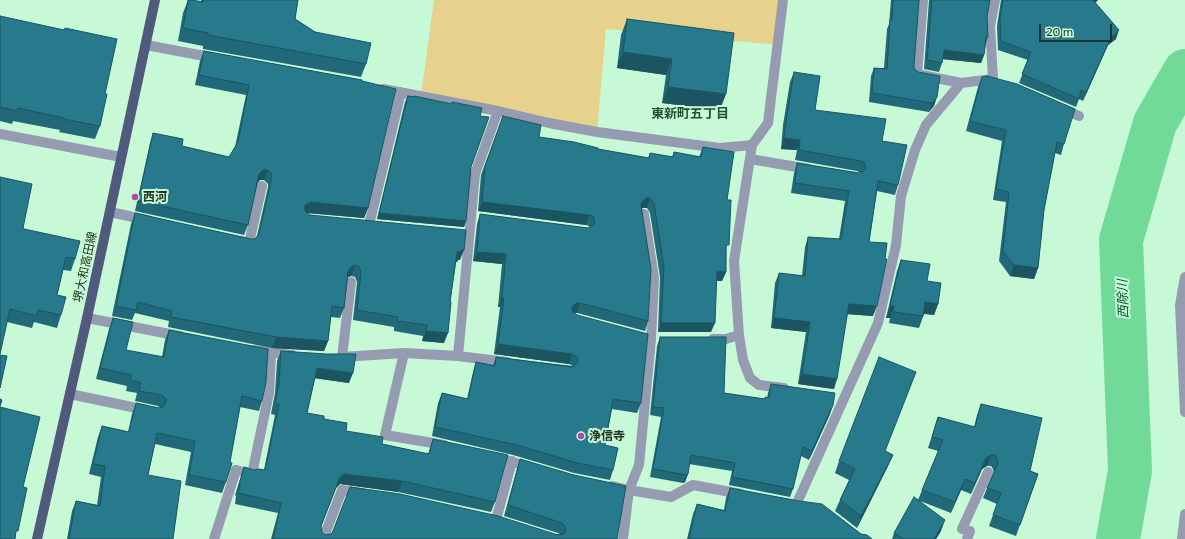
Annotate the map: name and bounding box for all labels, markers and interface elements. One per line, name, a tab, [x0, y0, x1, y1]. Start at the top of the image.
scale bar	[1041, 16, 1114, 42]
text: 20 m	[1046, 24, 1073, 38]
district label: 東新町五丁目	[651, 106, 729, 122]
place label: 西河	[143, 190, 167, 204]
marker: 西河	[130, 192, 140, 202]
street label: 堺大和高田線	[70, 230, 100, 304]
water label: 西除川	[1115, 279, 1131, 319]
place label: 浄信寺	[589, 429, 625, 443]
marker: 浄信寺	[576, 431, 586, 441]

